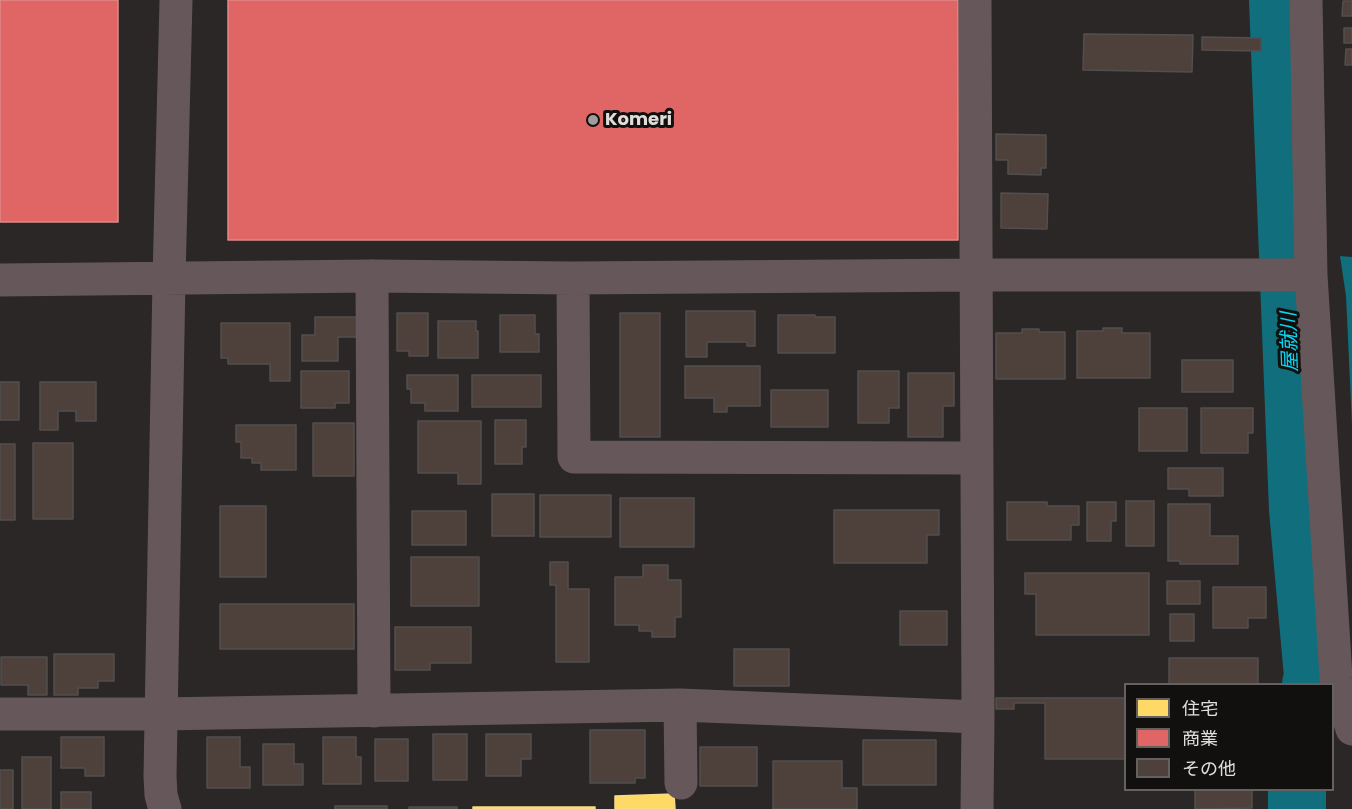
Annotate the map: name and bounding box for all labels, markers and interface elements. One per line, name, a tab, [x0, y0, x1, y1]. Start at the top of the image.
place label: Komeri	[605, 109, 672, 131]
marker: Komeri	[586, 113, 600, 127]
water label: 屋就川	[1278, 312, 1304, 372]
legend	[1124, 683, 1334, 791]
text: 住宅	[1182, 696, 1218, 721]
text: 商業	[1182, 726, 1218, 751]
text: その他	[1182, 756, 1236, 781]

